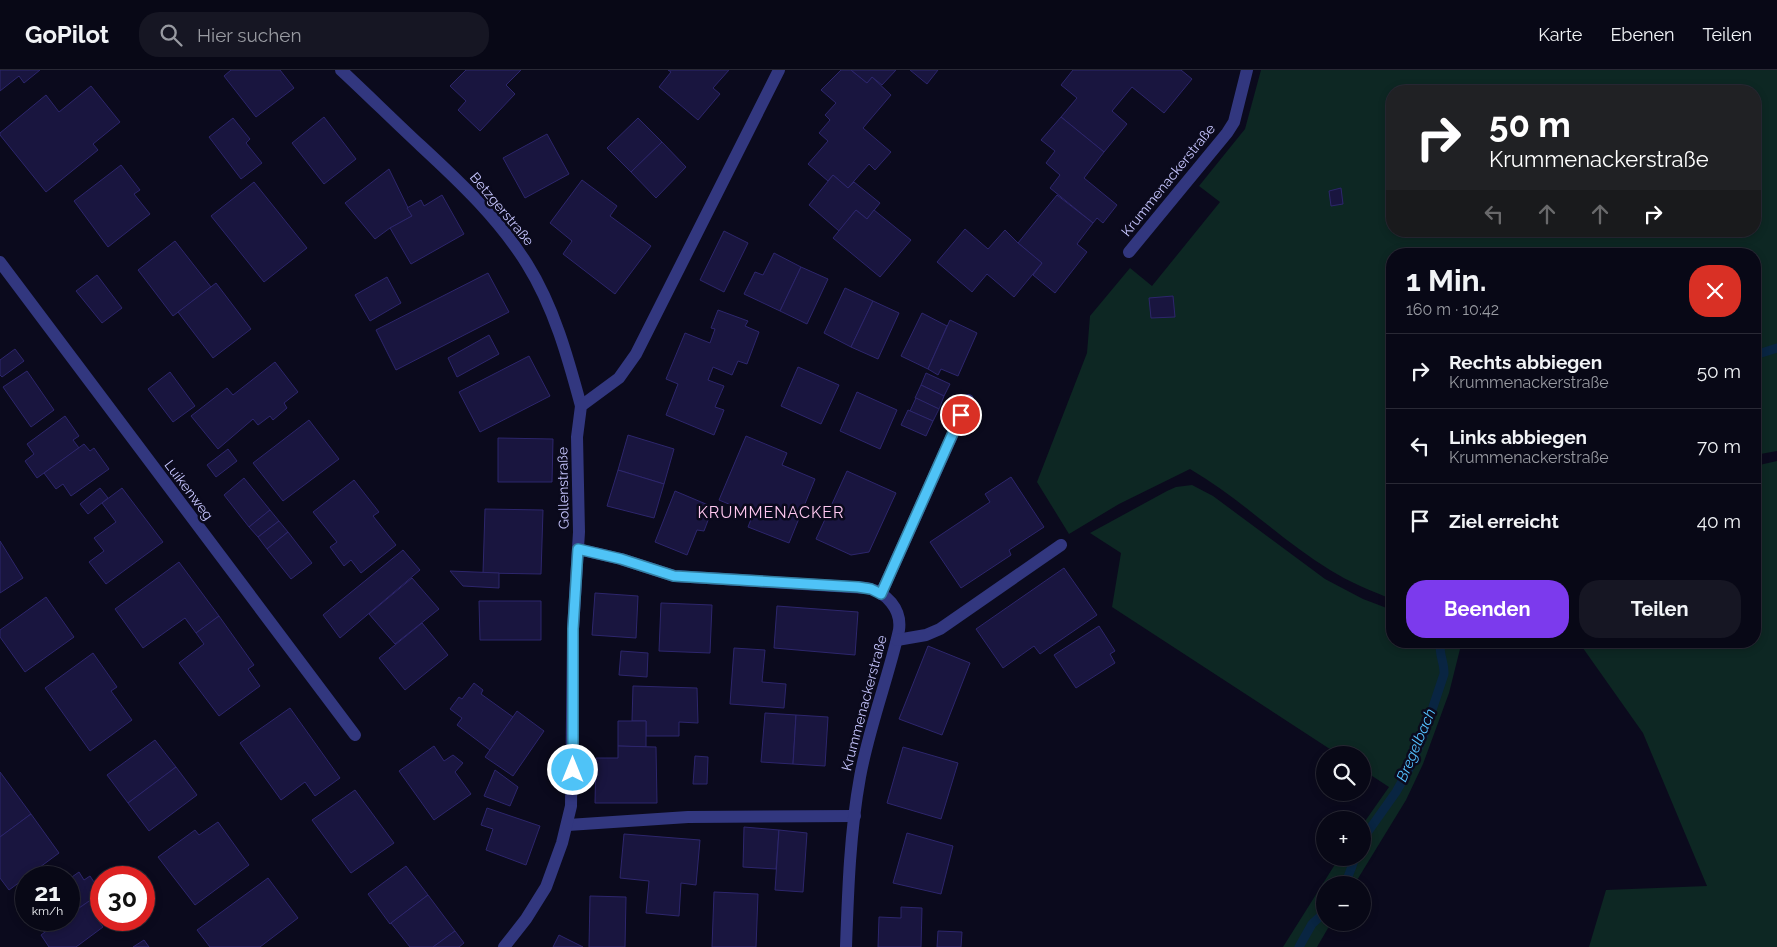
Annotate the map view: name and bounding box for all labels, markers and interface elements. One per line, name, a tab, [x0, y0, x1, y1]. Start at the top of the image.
search box	[139, 12, 489, 57]
text: GoPilot	[25, 20, 109, 49]
icon: search	[157, 21, 185, 49]
text: Hier suchen	[197, 24, 302, 46]
text: Karte	[1538, 24, 1582, 45]
text: Ebenen	[1610, 24, 1675, 45]
text: Teilen	[1703, 24, 1752, 45]
text: 50 m	[1489, 104, 1571, 145]
icon: right	[1406, 105, 1471, 170]
street label: Krummenackerstraße	[1118, 121, 1218, 239]
text: Krummenackerstraße	[1489, 146, 1709, 172]
street label: Betzgerstraße	[467, 169, 537, 249]
icon: left	[1480, 200, 1508, 228]
icon: ahead	[1533, 200, 1561, 228]
icon: ahead	[1586, 200, 1614, 228]
icon: right	[1639, 200, 1667, 228]
text: 1 Min.	[1406, 263, 1487, 298]
button: close	[1689, 265, 1741, 317]
text: 160 m · 10:42	[1406, 300, 1499, 319]
text: Rechts abbiegen	[1449, 351, 1602, 373]
icon: right	[1406, 357, 1434, 385]
text: 50 m	[1697, 360, 1741, 382]
text: Krummenackerstraße	[1449, 373, 1609, 392]
pin	[940, 394, 982, 436]
icon: arrive	[947, 401, 975, 429]
text: Links abbiegen	[1449, 426, 1587, 448]
icon: left	[1406, 432, 1434, 460]
text: 70 m	[1697, 435, 1741, 457]
street label: Gollenstraße	[554, 447, 572, 529]
text: Krummenackerstraße	[1449, 448, 1609, 467]
street label: Luikenweg	[161, 457, 217, 523]
district label: KRUMMENACKER	[698, 503, 844, 522]
icon: arrive	[1406, 507, 1434, 535]
text: Ziel erreicht	[1449, 510, 1559, 532]
text: 40 m	[1697, 510, 1741, 532]
button: Beenden	[1406, 580, 1569, 638]
button: Teilen	[1579, 580, 1741, 638]
street label: Krummenackerstraße	[838, 633, 890, 773]
water label: Bregelbach	[1393, 706, 1439, 784]
position arrow	[546, 743, 598, 795]
map controls	[1316, 746, 1371, 931]
button: search	[1316, 746, 1371, 801]
button: +	[1316, 811, 1371, 866]
speed limit sign: 30	[90, 866, 155, 931]
button: −	[1316, 876, 1371, 931]
text: 21	[34, 877, 61, 907]
text: km/h	[32, 904, 63, 918]

